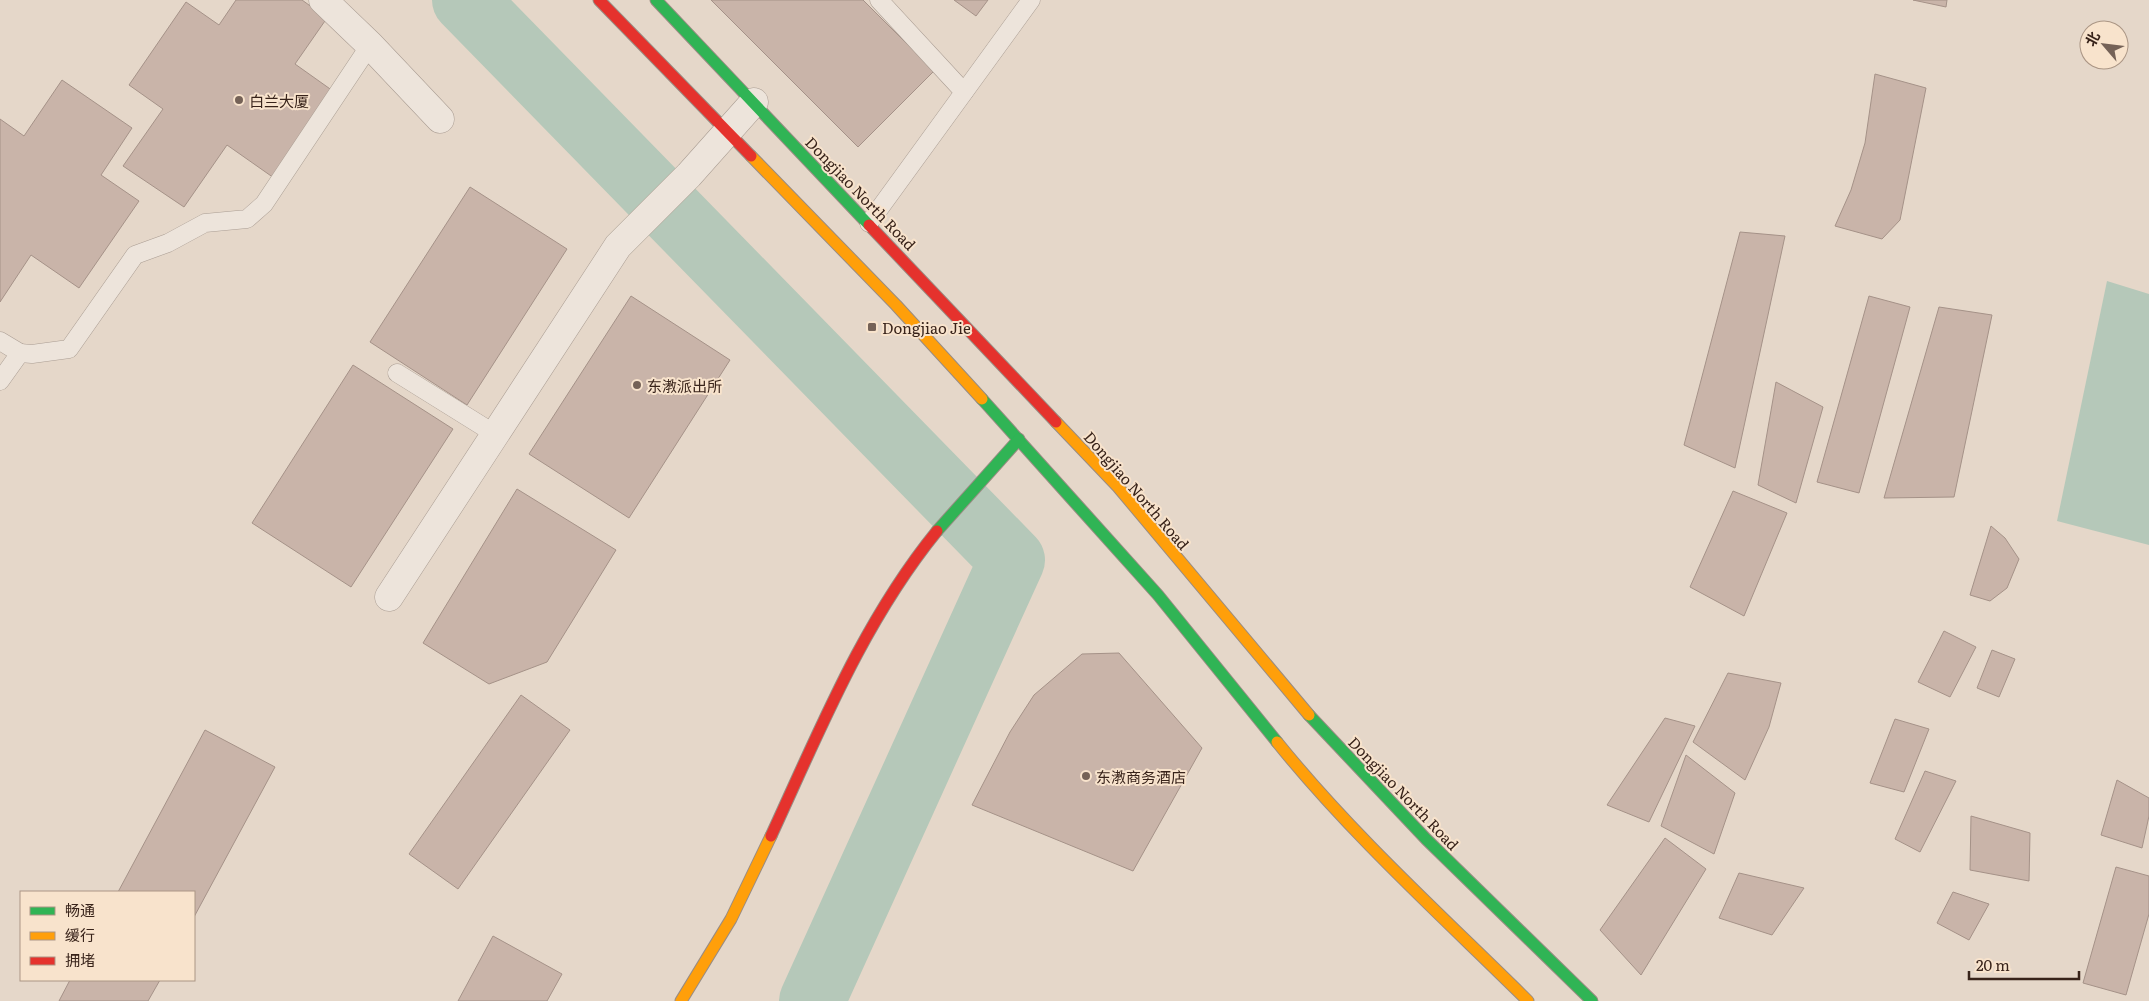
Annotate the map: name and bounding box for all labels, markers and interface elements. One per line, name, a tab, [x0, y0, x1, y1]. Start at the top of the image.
north arrow	[2079, 20, 2129, 70]
text: 北	[2080, 28, 2104, 49]
place label: 白兰大厦	[249, 89, 309, 112]
marker: 白兰大厦	[233, 94, 245, 106]
street label: Dongjiao North Road	[800, 131, 922, 255]
place label: Dongjiao Jie	[882, 316, 971, 339]
marker: Dongjiao Jie	[866, 321, 878, 333]
place label: 东漖派出所	[647, 374, 722, 397]
marker: 东漖派出所	[631, 379, 643, 391]
street label: Dongjiao North Road	[1079, 426, 1195, 554]
street label: Dongjiao North Road	[1343, 731, 1465, 855]
place label: 东漖商务酒店	[1096, 765, 1186, 788]
marker: 东漖商务酒店	[1080, 770, 1092, 782]
legend	[20, 891, 195, 981]
text: 畅通	[65, 898, 95, 921]
text: 缓行	[65, 923, 95, 946]
text: 拥堵	[65, 948, 95, 971]
scale bar	[1969, 948, 2079, 980]
text: 20 m	[1976, 953, 2010, 976]

